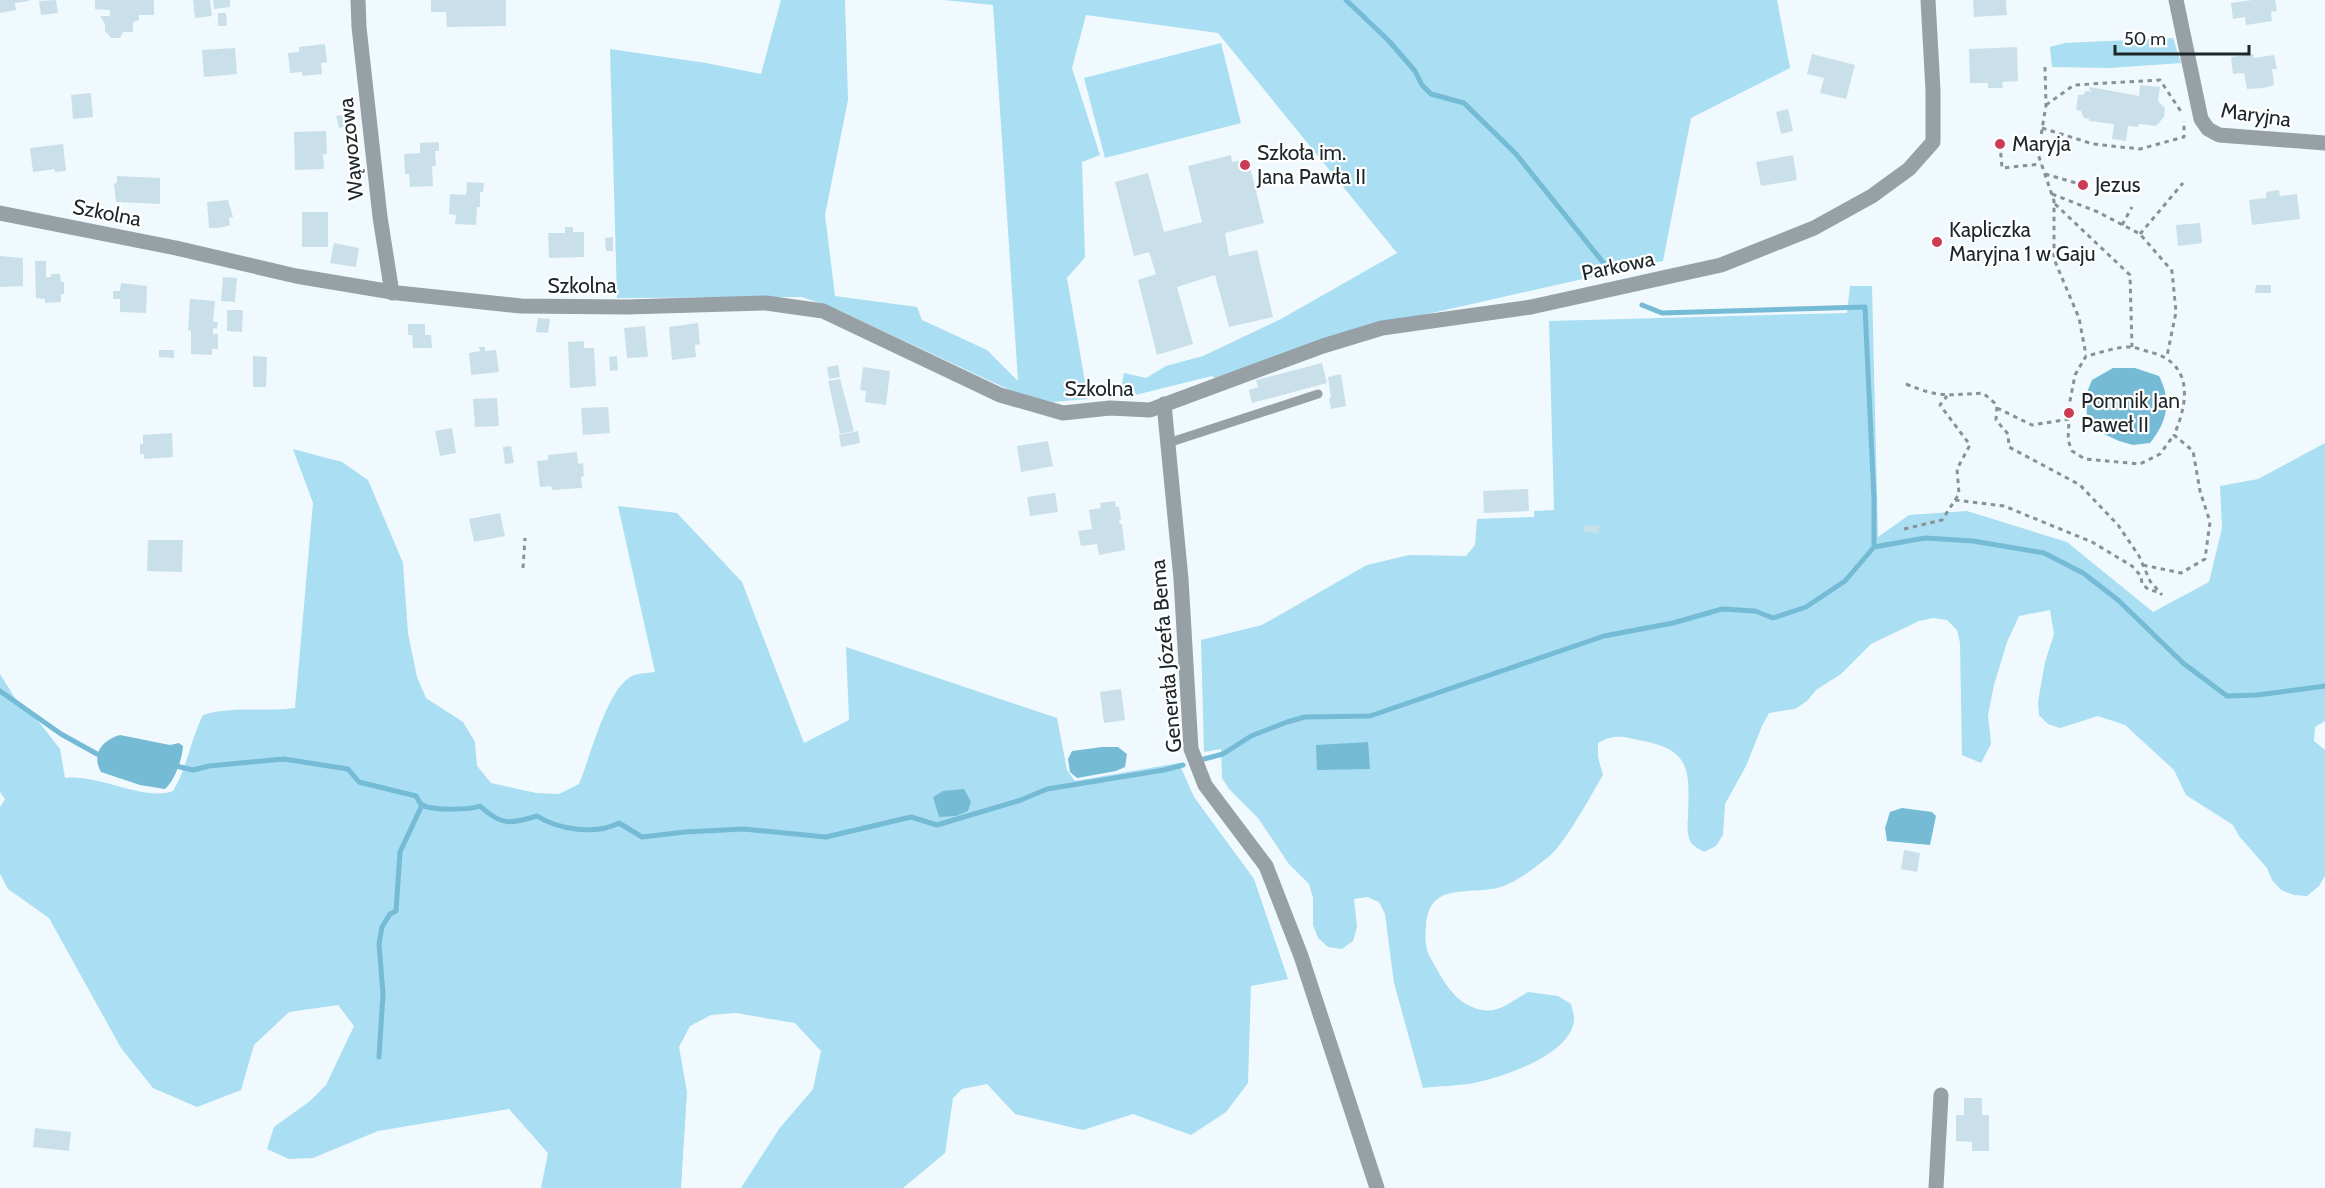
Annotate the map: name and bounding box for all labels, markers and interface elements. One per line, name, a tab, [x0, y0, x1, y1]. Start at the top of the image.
scale bar	[2115, 18, 2248, 56]
text: 50 m	[2124, 28, 2166, 50]
street label: Wąwozowa	[333, 97, 368, 201]
street label: Maryjna	[2219, 97, 2293, 133]
place label: Maryja	[2012, 131, 2071, 157]
marker: Maryja	[1993, 137, 2007, 151]
place label: Szkoła im. Jana Pawła II	[1256, 140, 1366, 189]
marker: Szkoła im. Jana Pawła II	[1238, 158, 1252, 172]
place label: Jezus	[2094, 172, 2141, 197]
marker: Jezus	[2076, 178, 2090, 192]
street label: Szkolna	[71, 194, 143, 231]
place label: Kapliczka Maryjna 1 w Gaju	[1949, 217, 2095, 267]
marker: Kapliczka Maryjna 1 w Gaju	[1930, 235, 1944, 249]
street label: Parkowa	[1579, 246, 1657, 285]
street label: Szkolna	[547, 273, 617, 298]
street label: Szkolna	[1064, 376, 1134, 401]
place label: Pomnik Jan Paweł II	[2081, 388, 2180, 437]
marker: Pomnik Jan Paweł II	[2062, 406, 2076, 420]
street label: Generała Józefa Bema	[1145, 558, 1186, 754]

